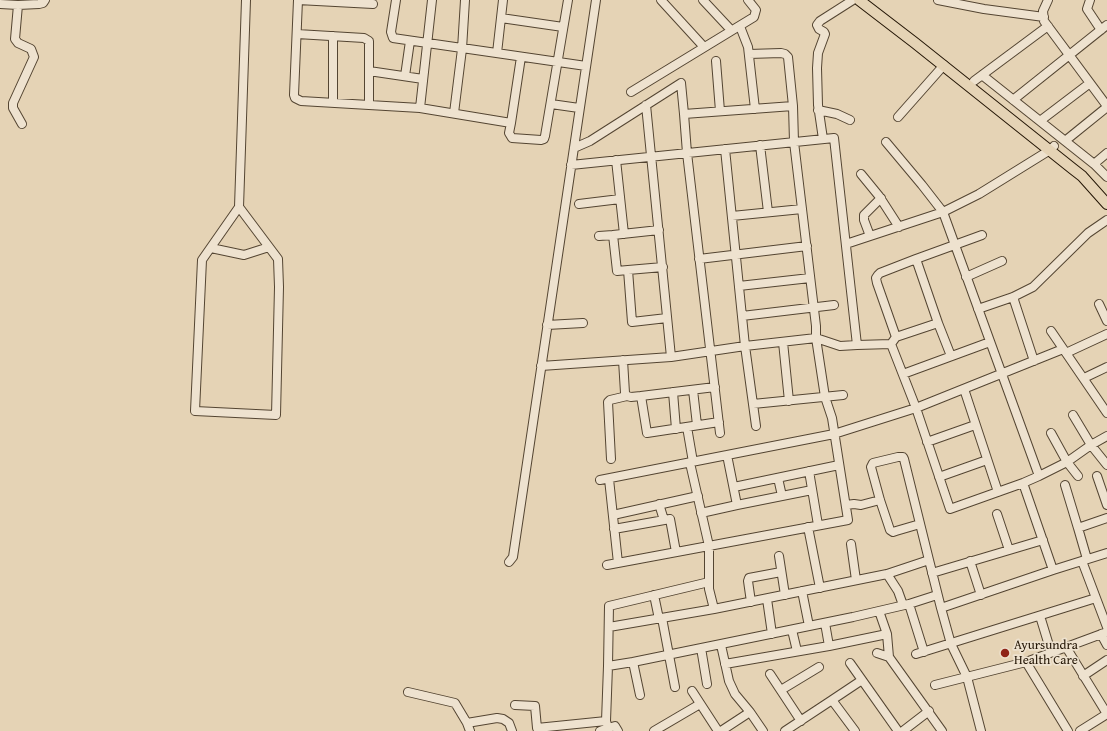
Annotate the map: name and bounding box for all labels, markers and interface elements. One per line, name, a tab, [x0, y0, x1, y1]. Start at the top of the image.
place label: Ayursundra Health Care	[1014, 638, 1078, 669]
marker: Ayursundra Health Care	[999, 647, 1011, 659]

